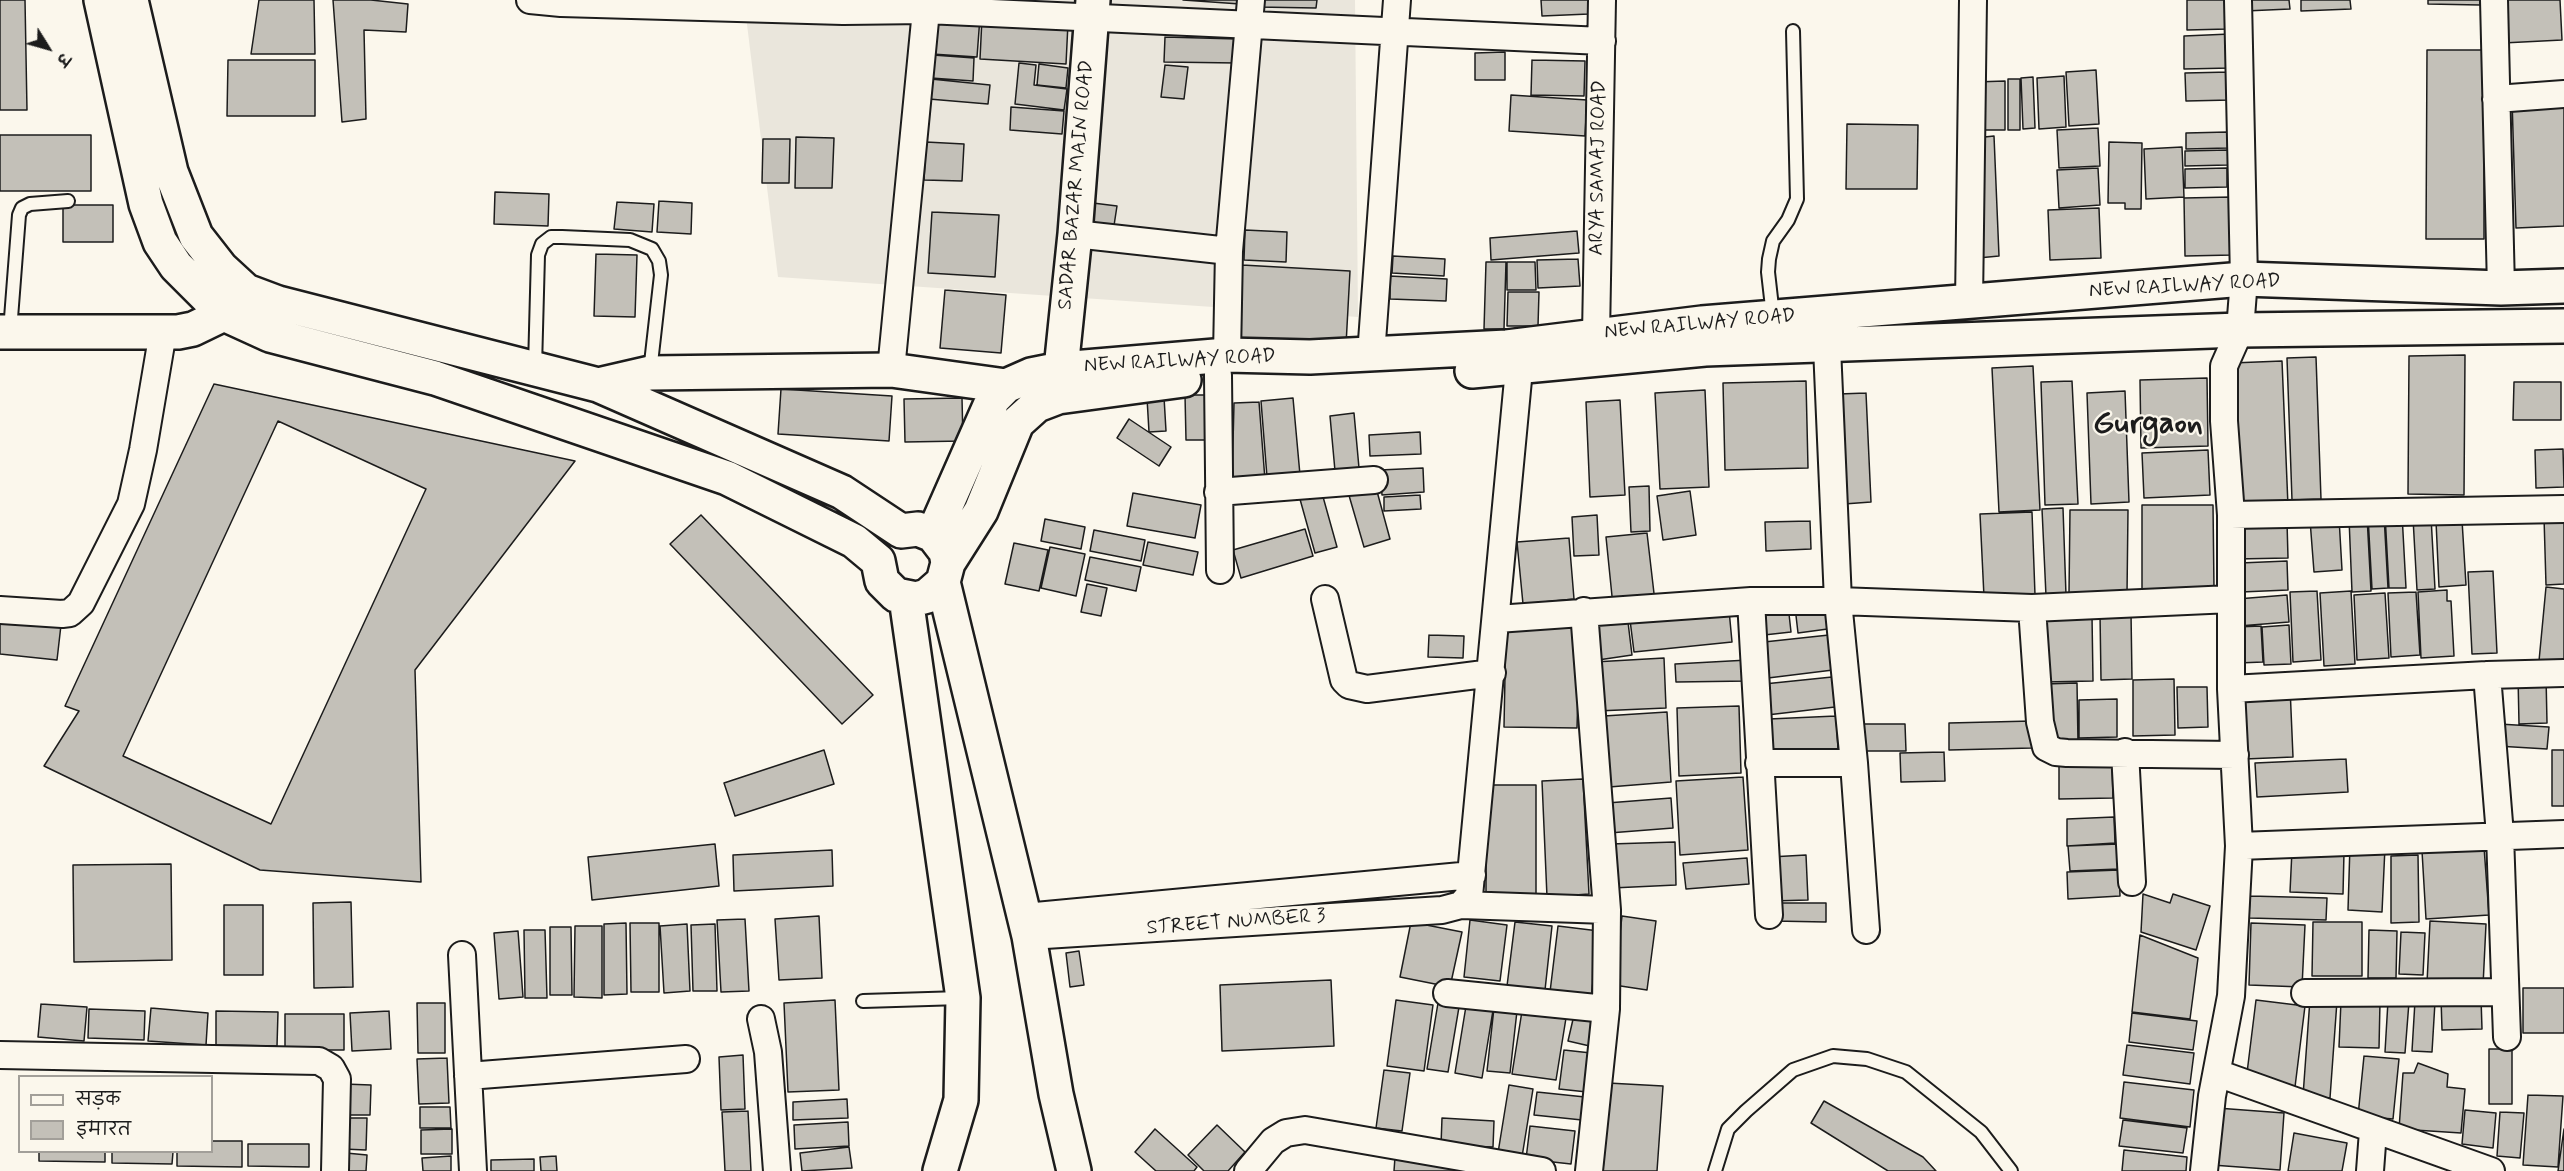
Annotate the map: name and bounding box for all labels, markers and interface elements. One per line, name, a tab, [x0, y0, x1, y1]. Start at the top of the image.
north arrow	[18, 18, 78, 78]
text: उ	[51, 49, 74, 70]
street label: SADAR BAZAR MAIN ROAD	[1054, 59, 1100, 311]
street label: ARYA SAMAJ ROAD	[1585, 80, 1613, 256]
street label: NEW RAILWAY ROAD	[2089, 270, 2281, 304]
street label: NEW RAILWAY ROAD	[1603, 305, 1797, 345]
street label: NEW RAILWAY ROAD	[1084, 345, 1276, 379]
district label: Gurgaon	[2093, 406, 2203, 444]
street label: STREET NUMBER 3	[1146, 905, 1326, 941]
legend	[18, 1075, 213, 1153]
text: सड़क	[76, 1088, 120, 1112]
text: इमारत	[76, 1118, 131, 1142]

